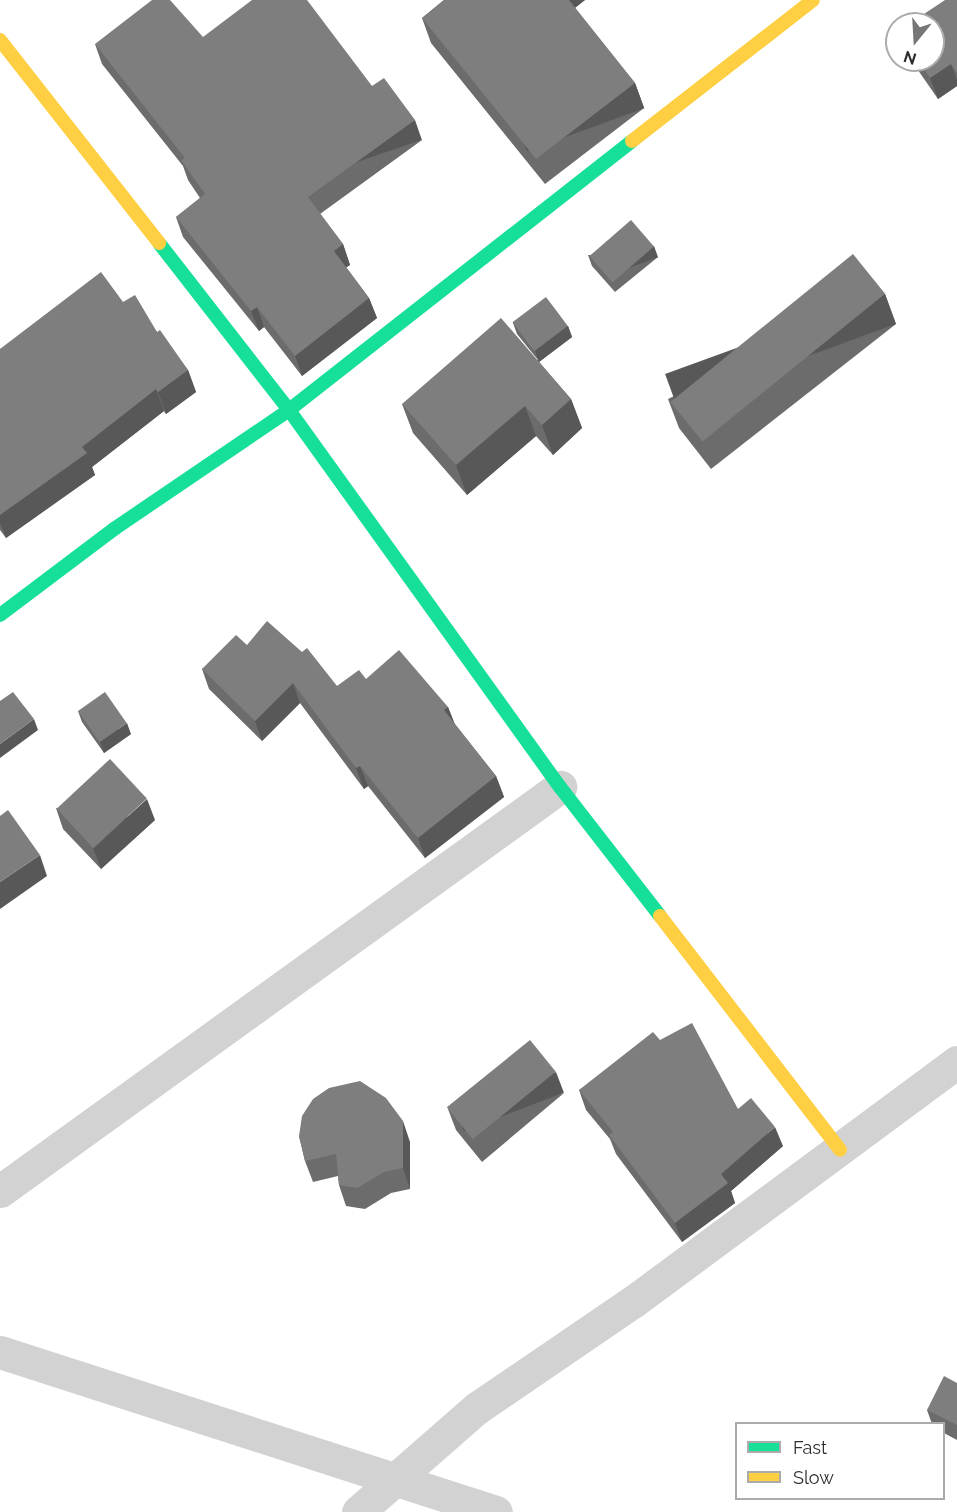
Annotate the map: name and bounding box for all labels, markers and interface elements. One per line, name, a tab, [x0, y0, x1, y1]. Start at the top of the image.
north arrow	[885, 12, 945, 72]
text: N	[901, 47, 919, 69]
legend	[735, 1422, 945, 1500]
text: Fast	[793, 1437, 827, 1458]
text: Slow	[793, 1467, 834, 1488]

